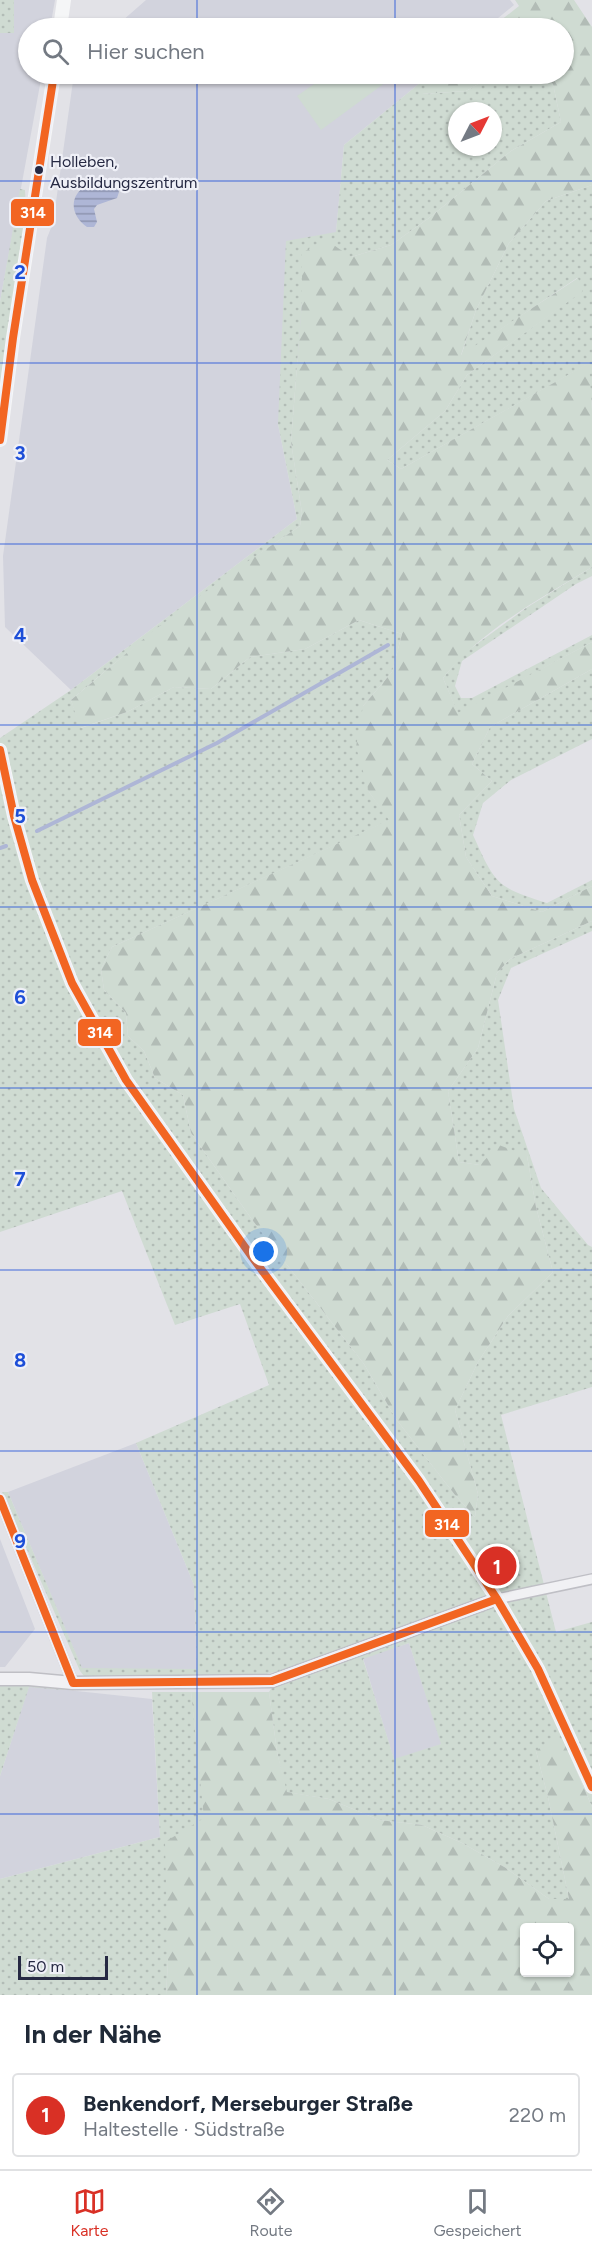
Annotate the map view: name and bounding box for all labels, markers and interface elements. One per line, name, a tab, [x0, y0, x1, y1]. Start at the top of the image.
search box	[18, 18, 574, 84]
icon: search	[39, 35, 72, 68]
text: Hier suchen	[87, 38, 205, 65]
north arrow	[448, 102, 502, 156]
place label: Holleben, Ausbildungszentrum	[50, 152, 197, 192]
marker: Holleben, Ausbildungszentrum	[33, 164, 45, 176]
line badge: 314	[10, 198, 55, 227]
text: 314	[20, 203, 46, 222]
text: 2	[14, 260, 26, 284]
text: 3	[14, 441, 26, 465]
text: 4	[14, 623, 27, 647]
text: 5	[14, 804, 26, 828]
text: 6	[14, 985, 26, 1009]
line badge: 314	[77, 1018, 122, 1047]
text: 314	[87, 1023, 113, 1042]
text: 7	[14, 1167, 26, 1191]
your location	[249, 1237, 278, 1266]
text: 8	[14, 1348, 26, 1372]
line badge: 314	[424, 1509, 470, 1538]
text: 314	[434, 1515, 460, 1534]
text: 9	[14, 1529, 26, 1553]
pin: 1	[478, 1544, 516, 1588]
map controls	[520, 1923, 574, 1977]
button: locate	[520, 1923, 574, 1977]
scale bar	[18, 1953, 108, 1980]
text: 50 m	[27, 1957, 64, 1976]
text: In der Nähe	[24, 2018, 161, 2050]
text: Benkendorf, Merseburger Straße	[83, 2090, 413, 2117]
text: 1	[41, 2103, 50, 2127]
text: 220 m	[509, 2103, 566, 2127]
text: Haltestelle · Südstraße	[83, 2117, 285, 2141]
tab: Karte	[71, 2185, 108, 2240]
tab: Route	[249, 2185, 292, 2240]
tab: Gespeichert	[433, 2185, 521, 2240]

